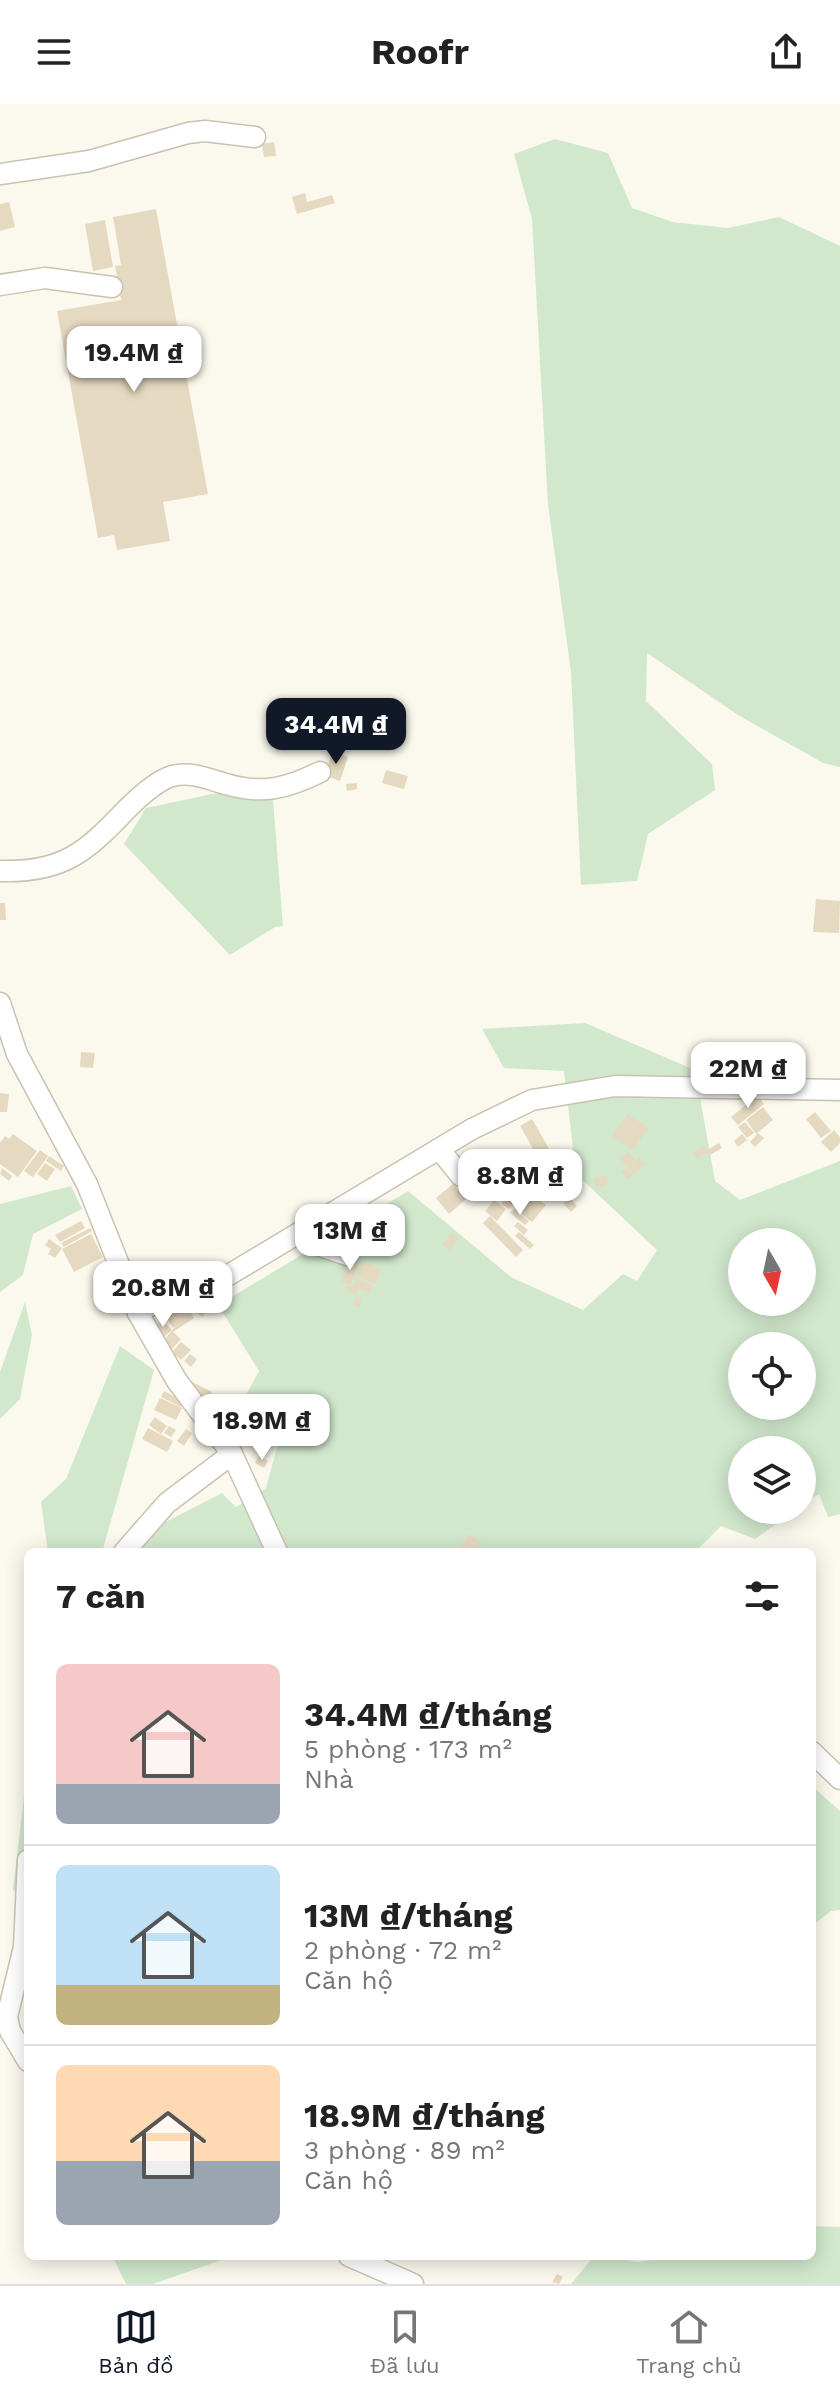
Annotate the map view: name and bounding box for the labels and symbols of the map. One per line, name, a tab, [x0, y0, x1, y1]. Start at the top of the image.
pin: 19.4M ₫	[60, 326, 208, 394]
pin: 34.4M ₫	[262, 698, 410, 766]
pin: 22M ₫	[692, 1042, 804, 1110]
pin: 8.8M ₫	[455, 1149, 585, 1217]
pin: 13M ₫	[294, 1204, 406, 1272]
north arrow	[728, 1228, 816, 1316]
pin: 20.8M ₫	[89, 1261, 237, 1329]
pin: 18.9M ₫	[188, 1394, 336, 1462]

